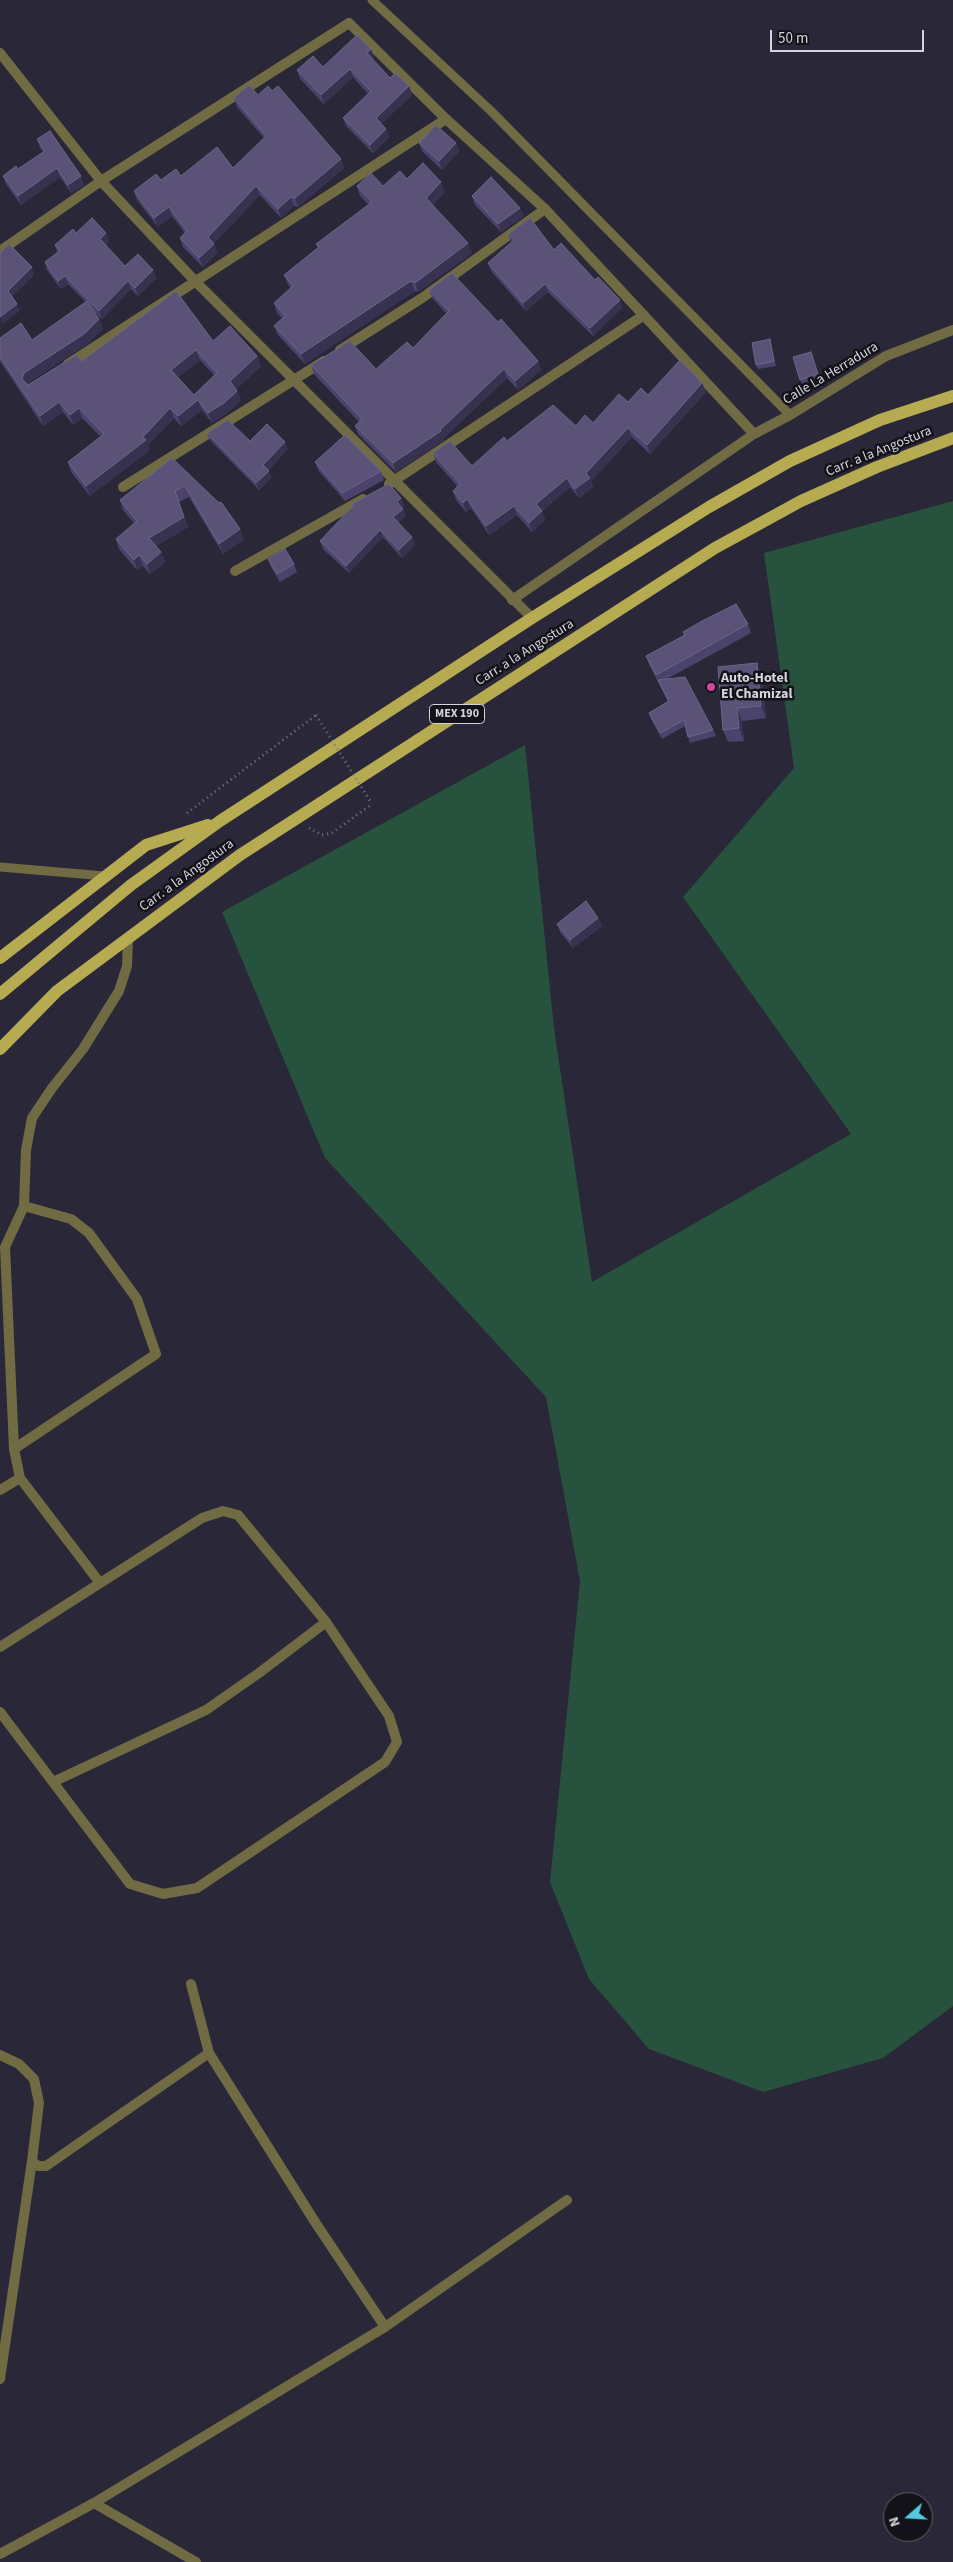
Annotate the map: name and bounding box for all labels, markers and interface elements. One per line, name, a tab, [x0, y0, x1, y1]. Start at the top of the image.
scale bar	[773, 20, 927, 52]
text: 50 m	[778, 28, 808, 49]
street label: Calle La Herradura	[780, 339, 882, 409]
street label: Carr. a la Angostura	[824, 423, 934, 481]
street label: Carr. a la Angostura	[473, 616, 577, 690]
place label: Auto-Hotel El Chamizal	[721, 671, 792, 704]
marker: Auto-Hotel El Chamizal	[705, 681, 717, 693]
road number: MEX 190	[430, 704, 484, 724]
street label: Carr. a la Angostura	[136, 836, 238, 916]
north arrow	[883, 2492, 933, 2542]
text: N	[884, 2514, 906, 2529]

